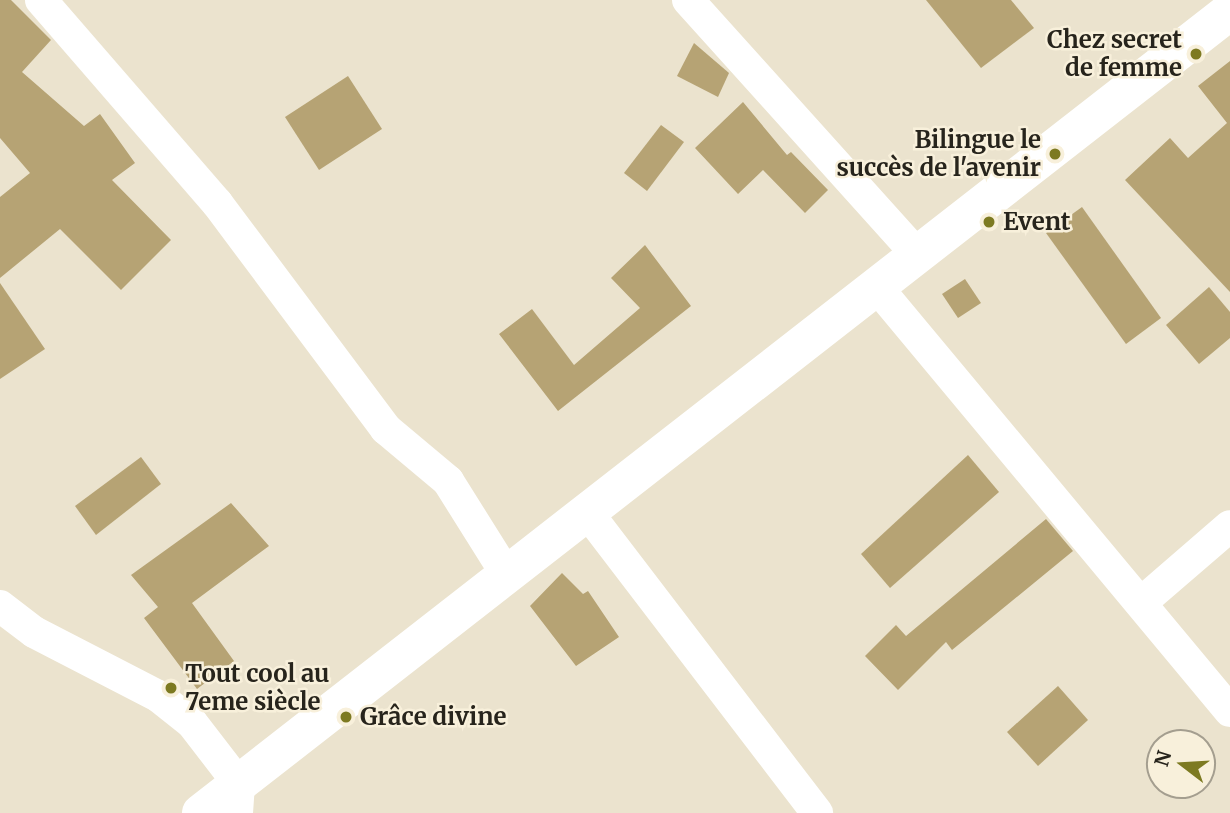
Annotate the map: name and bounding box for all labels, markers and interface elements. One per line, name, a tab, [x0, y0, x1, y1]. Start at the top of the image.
place label: Chez secret de femme	[1047, 26, 1182, 82]
marker: Chez secret de femme	[1188, 46, 1204, 62]
place label: Bilingue le succès de l'avenir	[836, 126, 1041, 182]
marker: Bilingue le succès de l'avenir	[1047, 146, 1063, 162]
place label: Event	[1003, 208, 1070, 236]
marker: Event	[981, 214, 997, 230]
place label: Tout cool au 7eme siècle	[185, 660, 329, 716]
marker: Tout cool au 7eme siècle	[163, 680, 179, 696]
place label: Grâce divine	[360, 703, 507, 731]
marker: Grâce divine	[338, 709, 354, 725]
north arrow	[1146, 729, 1216, 799]
text: N	[1149, 748, 1176, 769]

